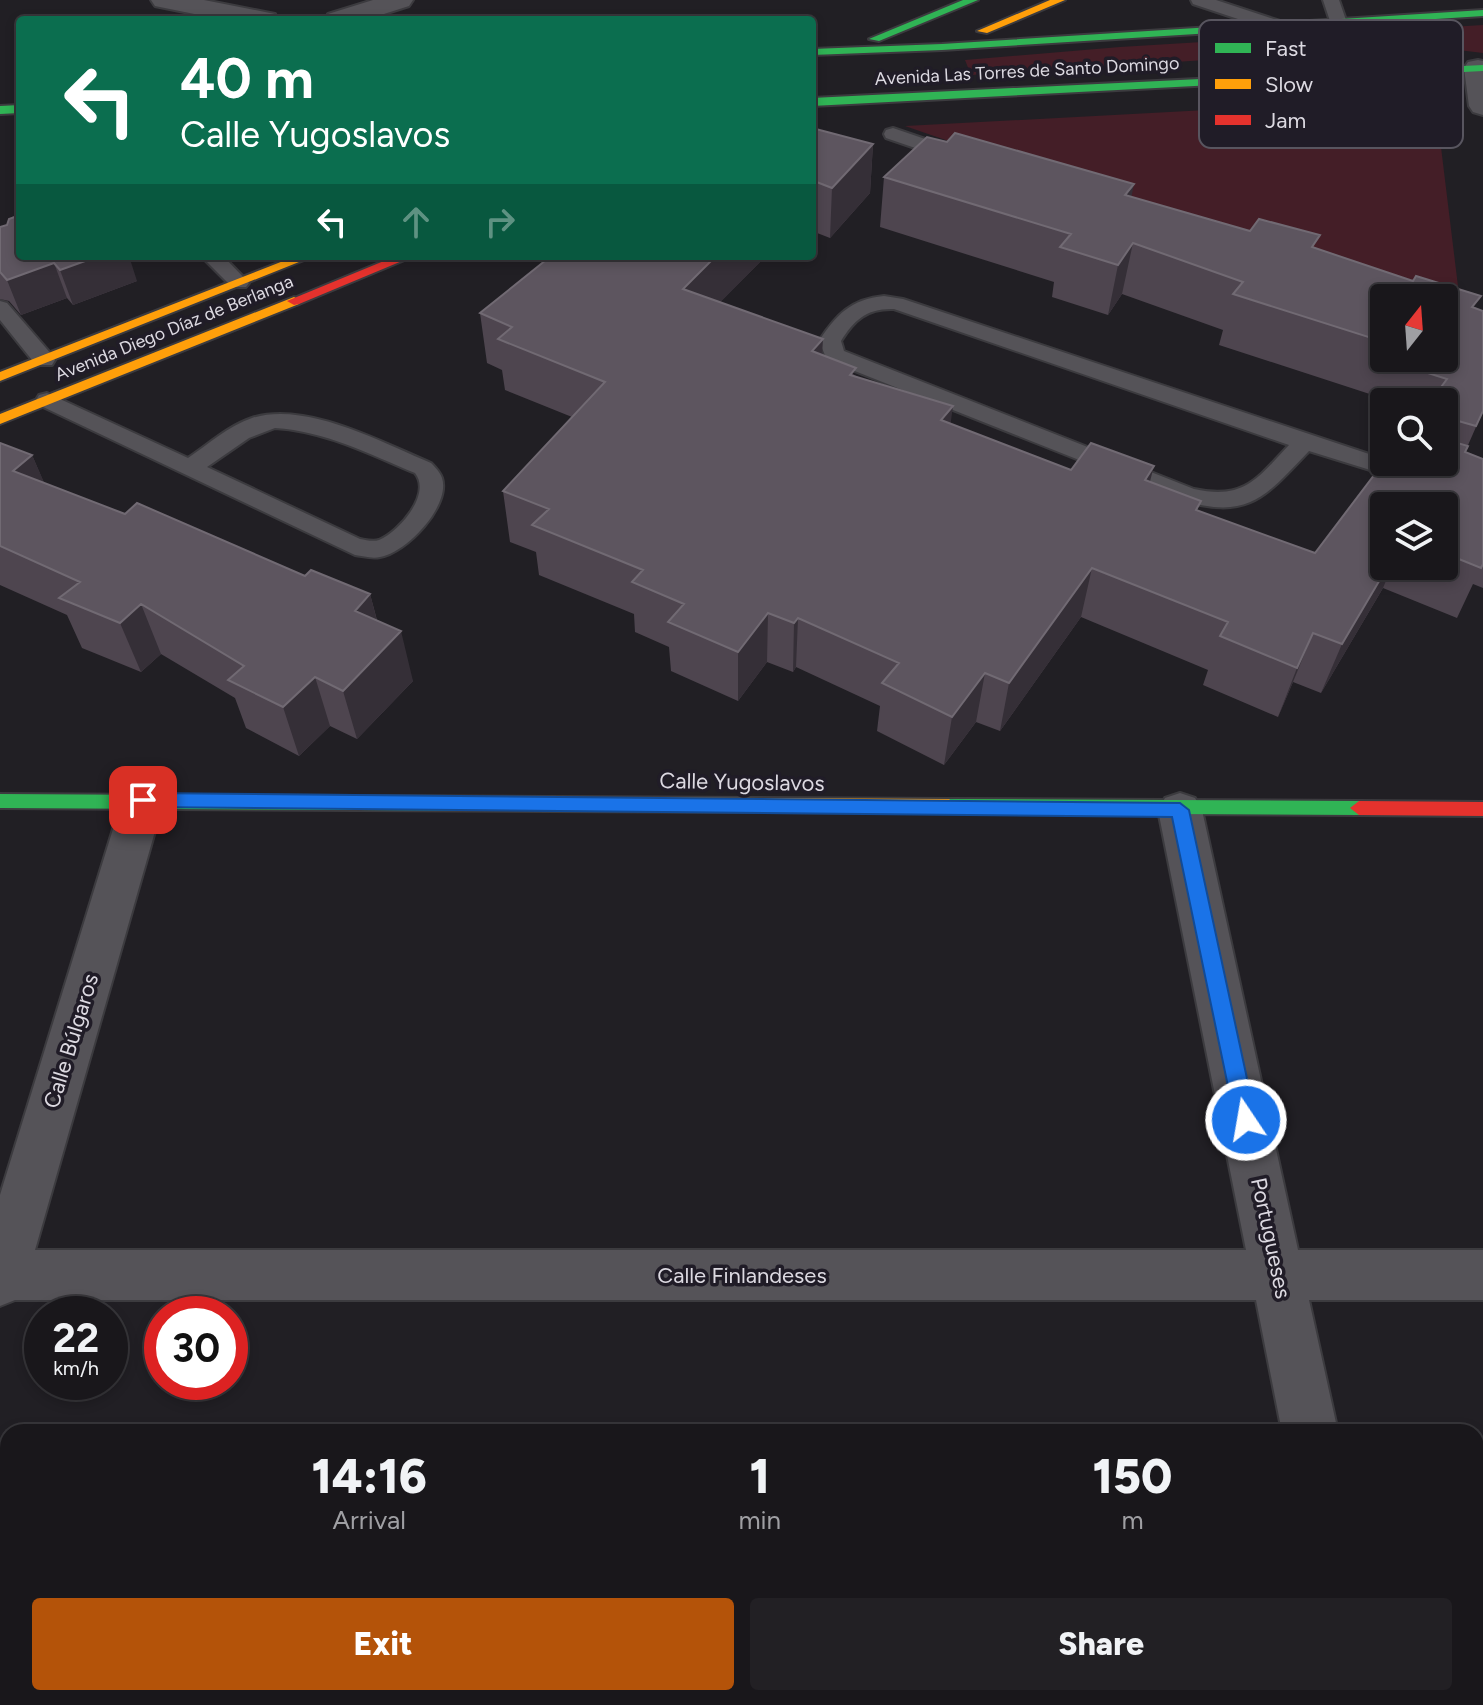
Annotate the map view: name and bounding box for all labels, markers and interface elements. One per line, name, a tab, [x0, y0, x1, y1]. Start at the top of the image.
legend	[1199, 20, 1463, 148]
text: Fast	[1265, 35, 1307, 62]
text: 40 m	[180, 45, 314, 112]
icon: left	[48, 48, 152, 152]
street label: Avenida Las Torres de Santo Domingo	[874, 52, 1180, 90]
text: Slow	[1265, 71, 1314, 98]
text: Jam	[1265, 107, 1306, 134]
text: Calle Yugoslavos	[180, 113, 450, 156]
icon: left	[310, 200, 354, 244]
icon: ahead	[394, 200, 438, 244]
icon: right	[478, 200, 522, 244]
street label: Avenida Diego Díaz de Berlanga	[52, 270, 296, 386]
north arrow	[1370, 284, 1458, 372]
map controls	[1370, 284, 1458, 580]
button: search	[1370, 388, 1458, 476]
button: layers	[1370, 492, 1458, 580]
pin	[109, 766, 177, 834]
street label: Calle Yugoslavos	[659, 767, 825, 797]
icon: arrive	[121, 778, 165, 822]
street label: Calle Búlgaros	[38, 970, 104, 1112]
position arrow	[1204, 1078, 1288, 1162]
street label: Portugueses	[1245, 1175, 1297, 1301]
street label: Calle Finlandeses	[657, 1262, 827, 1289]
speed limit sign: 30	[144, 1296, 248, 1400]
text: 22	[53, 1314, 99, 1362]
text: km/h	[53, 1356, 99, 1380]
text: 14:16	[312, 1447, 427, 1505]
text: 1	[749, 1447, 770, 1505]
text: 150	[1093, 1447, 1172, 1505]
text: Arrival	[332, 1504, 406, 1536]
text: min	[738, 1504, 781, 1536]
text: m	[1121, 1504, 1144, 1536]
button: Exit	[32, 1598, 734, 1690]
button: Share	[750, 1598, 1452, 1690]

